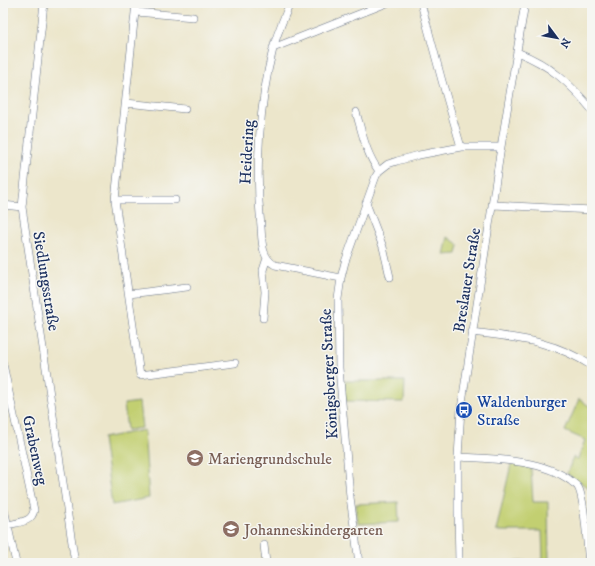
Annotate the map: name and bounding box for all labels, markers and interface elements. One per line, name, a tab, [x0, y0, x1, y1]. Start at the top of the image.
north arrow	[537, 18, 577, 58]
text: N	[556, 35, 573, 50]
street label: Heidering	[235, 119, 259, 185]
street label: Breslauer Straße	[449, 226, 485, 334]
street label: Siedlungsstraße	[28, 230, 64, 333]
street label: Königsberger Straße	[316, 308, 342, 440]
place label: Waldenburger Straße	[476, 392, 567, 430]
bus stop icon: Waldenburger Straße	[454, 400, 474, 420]
street label: Grabenweg	[18, 413, 52, 487]
school or university icon: Mariengrundschule	[185, 448, 205, 468]
place label: Mariengrundschule	[208, 449, 332, 469]
school or university icon: Johanneskindergarten	[221, 519, 241, 539]
place label: Johanneskindergarten	[242, 520, 384, 540]

